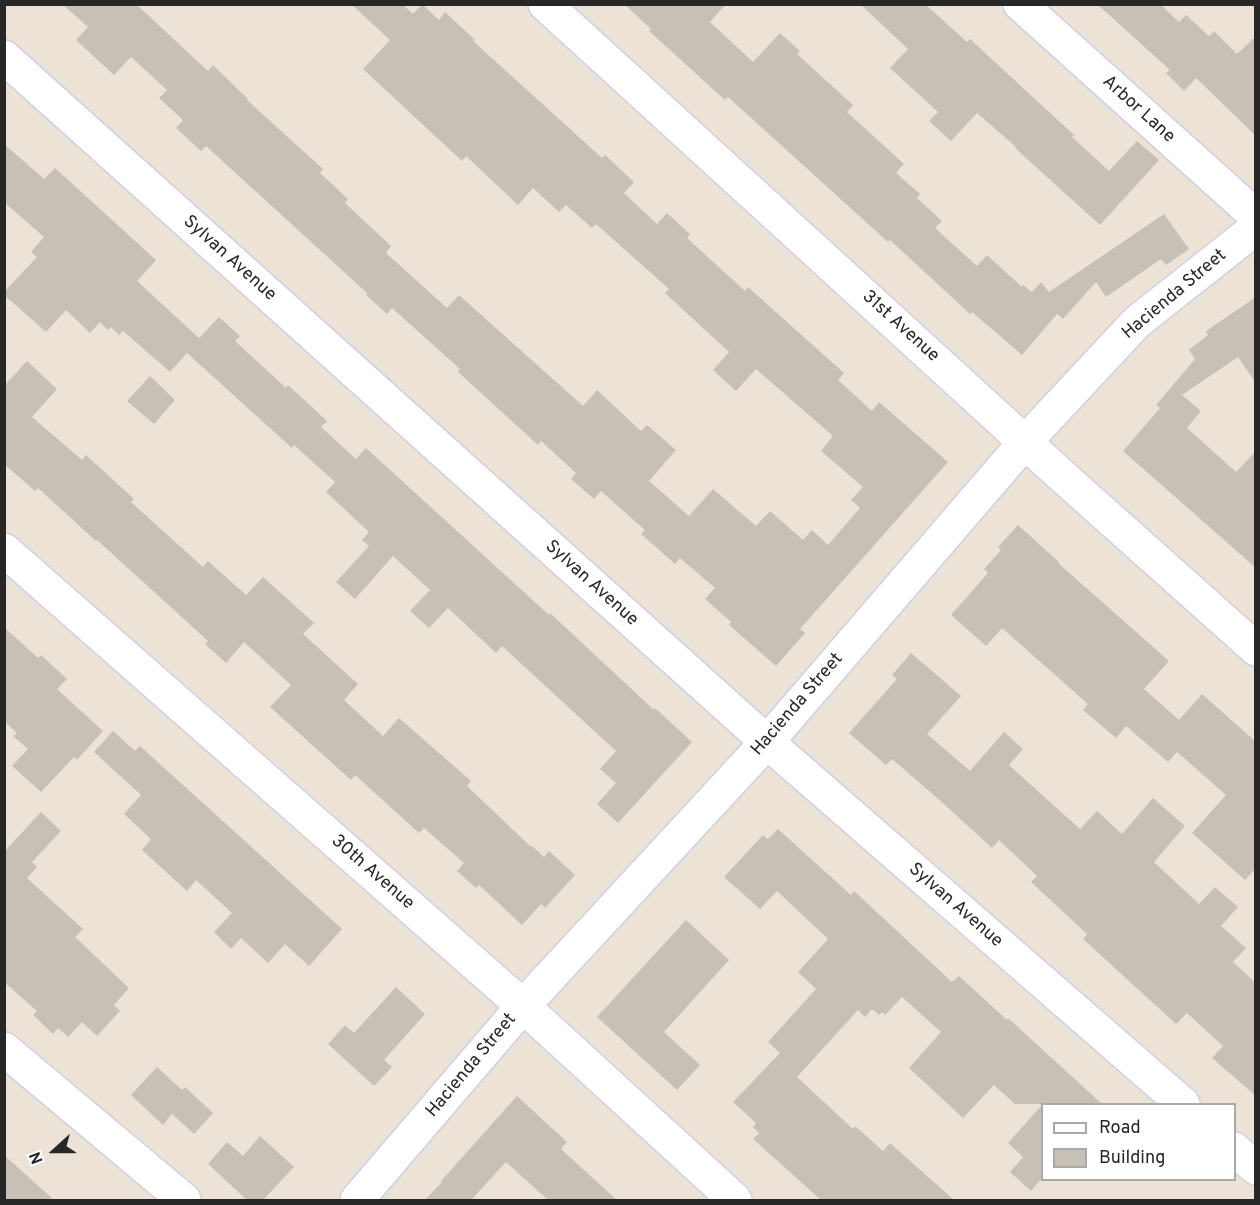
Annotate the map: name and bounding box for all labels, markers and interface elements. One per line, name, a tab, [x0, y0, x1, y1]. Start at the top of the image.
street label: Arbor Lane	[1097, 72, 1179, 148]
street label: Sylvan Avenue	[178, 212, 280, 306]
street label: Hacienda Street	[1119, 245, 1231, 345]
street label: 31st Avenue	[857, 287, 943, 367]
street label: Sylvan Avenue	[540, 537, 642, 631]
street label: Hacienda Street	[748, 649, 848, 761]
street label: 30th Avenue	[326, 831, 418, 915]
street label: Sylvan Avenue	[903, 859, 1007, 953]
street label: Hacienda Street	[422, 1010, 522, 1122]
legend	[1041, 1103, 1236, 1181]
text: Road	[1099, 1117, 1141, 1140]
north arrow	[24, 1121, 84, 1181]
text: Building	[1099, 1147, 1165, 1170]
text: N	[26, 1148, 49, 1166]

